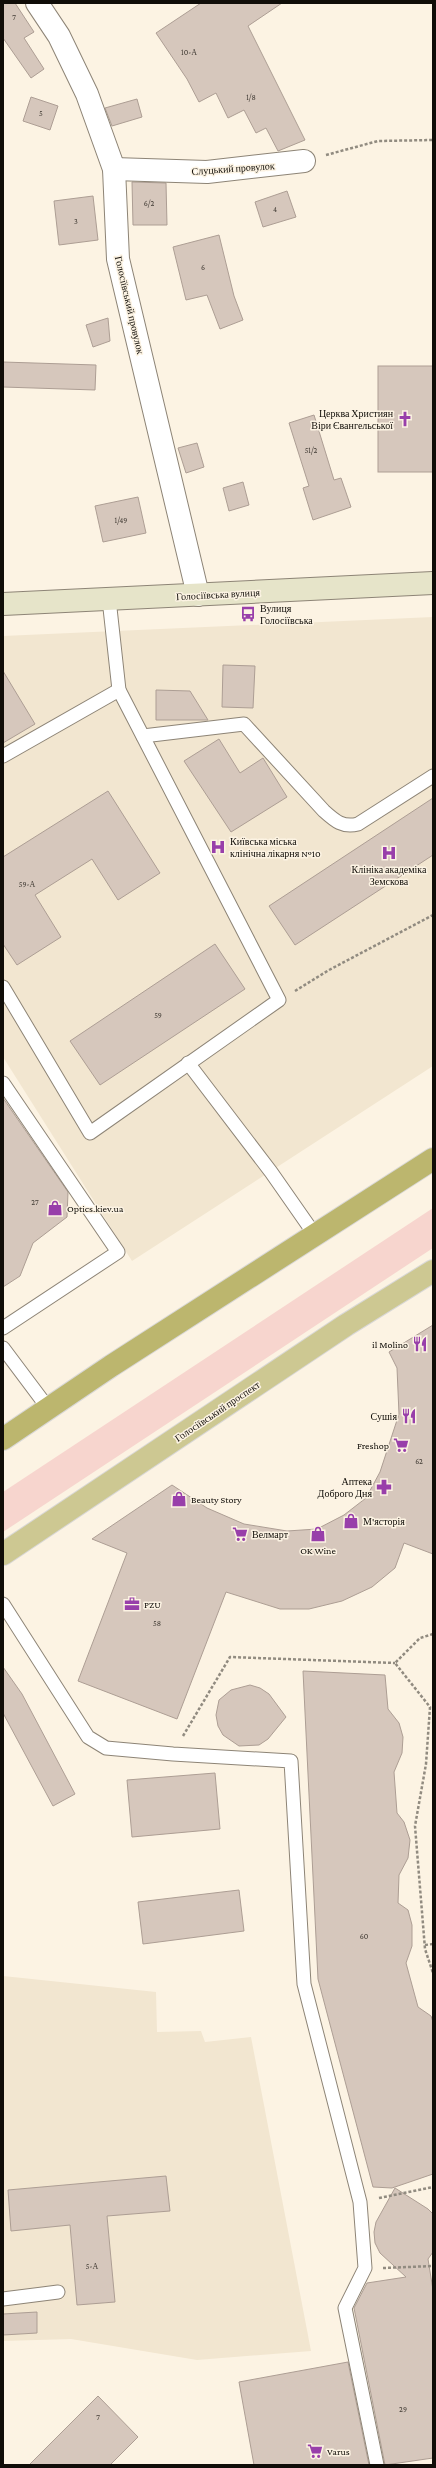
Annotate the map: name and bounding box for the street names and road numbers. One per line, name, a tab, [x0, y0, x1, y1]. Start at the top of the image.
street label: Слуцький провулок	[191, 160, 275, 177]
street label: Голосіївський провулок	[113, 255, 146, 355]
street label: Голосіївська вулиця	[176, 587, 261, 602]
street label: Голосіївський проспект	[173, 1379, 262, 1444]

